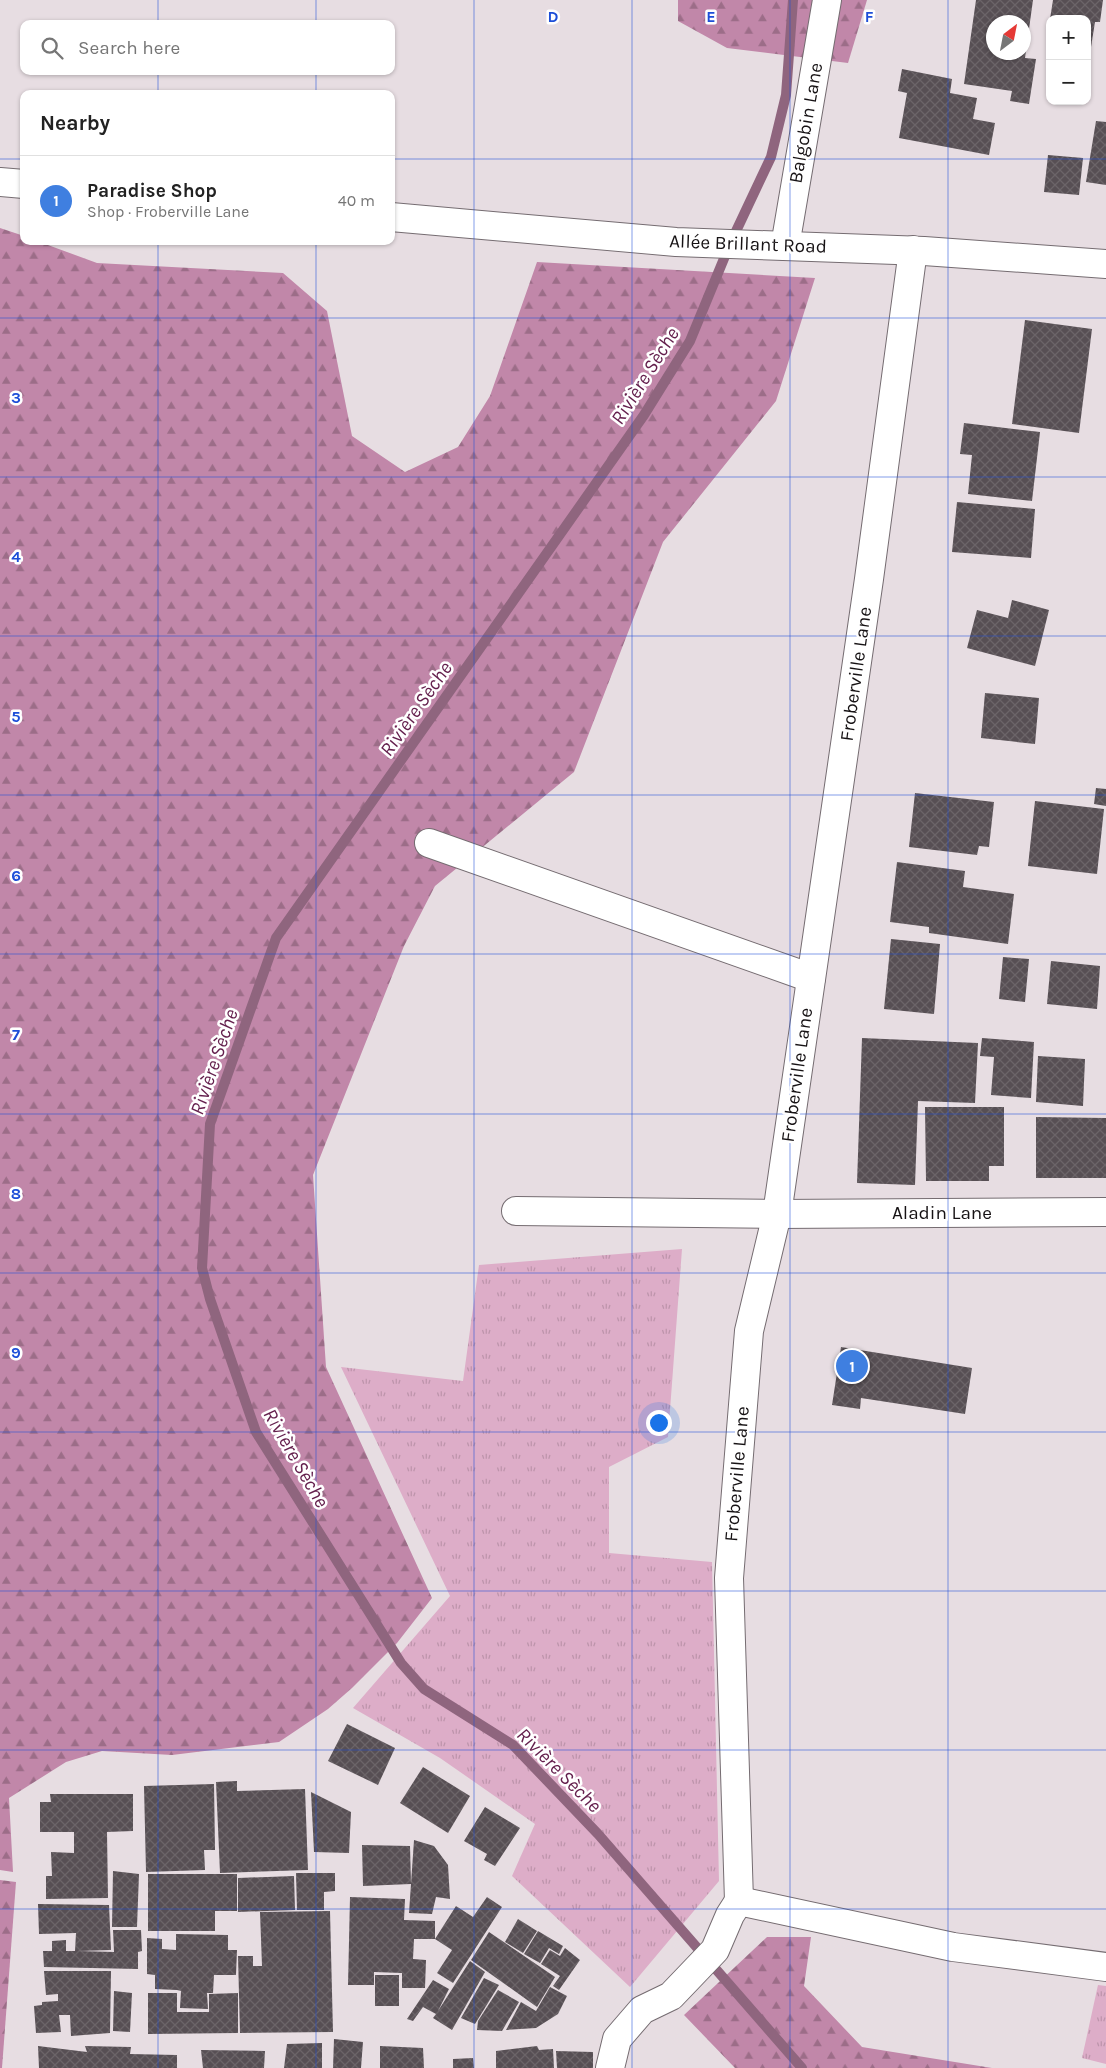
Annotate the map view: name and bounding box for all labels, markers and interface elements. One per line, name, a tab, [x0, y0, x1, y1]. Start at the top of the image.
text: D	[548, 7, 559, 26]
text: E	[706, 7, 716, 26]
text: F	[865, 7, 874, 26]
north arrow	[986, 15, 1031, 60]
map controls	[1046, 15, 1091, 105]
button: +	[1046, 15, 1091, 60]
search box	[20, 20, 395, 75]
icon: search	[38, 34, 66, 62]
text: Search here	[78, 37, 180, 59]
button: −	[1046, 60, 1091, 105]
street label: Balgobin Lane	[785, 61, 827, 185]
text: Nearby	[40, 111, 110, 135]
text: Paradise Shop	[87, 180, 217, 202]
text: 1	[53, 191, 59, 210]
text: 40 m	[338, 191, 375, 210]
text: Shop · Froberville Lane	[87, 202, 249, 221]
street label: Allée Brillant Road	[669, 230, 827, 258]
water label: Rivière Sèche	[606, 323, 684, 429]
text: 3	[11, 388, 21, 407]
text: 4	[11, 547, 21, 566]
street label: Froberville Lane	[836, 605, 876, 743]
water label: Rivière Sèche	[375, 657, 457, 761]
text: 5	[11, 707, 21, 726]
text: 6	[11, 866, 21, 885]
water label: Rivière Sèche	[185, 1006, 243, 1118]
street label: Froberville Lane	[777, 1006, 817, 1144]
text: 7	[12, 1025, 20, 1044]
text: 8	[11, 1184, 21, 1203]
street label: Aladin Lane	[892, 1202, 992, 1224]
text: 9	[11, 1343, 21, 1362]
pin: 1	[836, 1347, 868, 1385]
water label: Rivière Sèche	[259, 1405, 333, 1511]
street label: Froberville Lane	[720, 1405, 754, 1543]
your location	[646, 1410, 672, 1436]
water label: Rivière Sèche	[512, 1723, 606, 1817]

